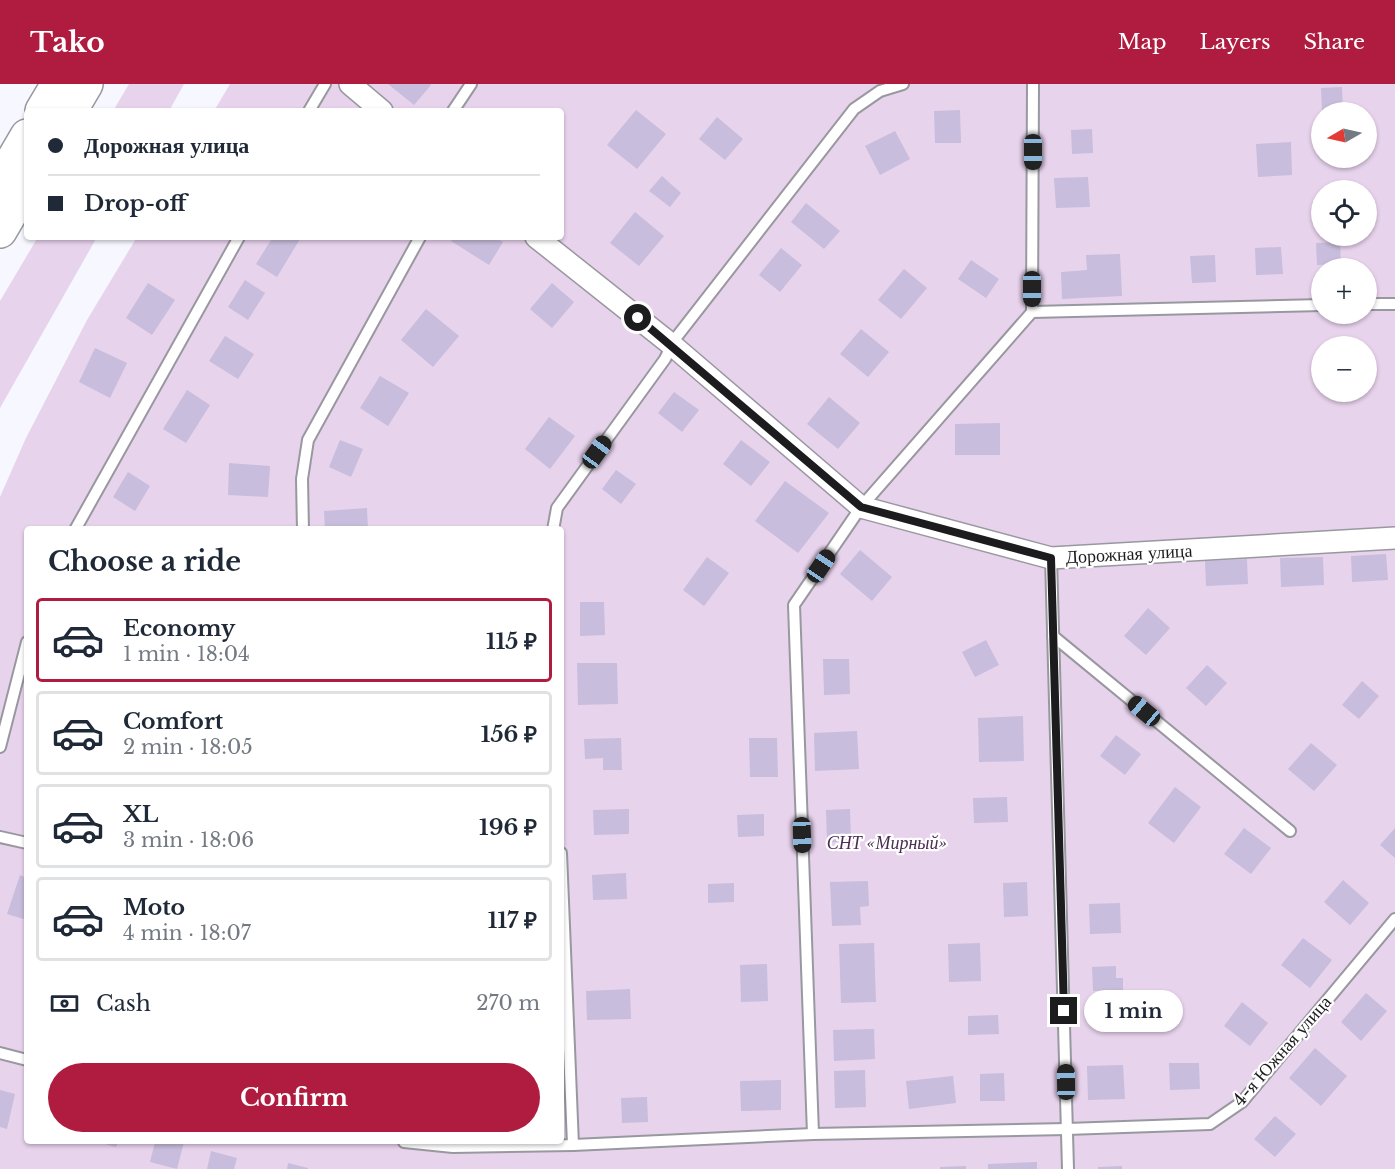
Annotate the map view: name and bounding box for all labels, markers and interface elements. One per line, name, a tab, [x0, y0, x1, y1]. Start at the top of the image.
text: Tako	[30, 25, 105, 60]
text: Map	[1118, 29, 1167, 55]
text: Layers	[1200, 29, 1271, 55]
text: Share	[1304, 29, 1365, 55]
north arrow	[1311, 102, 1377, 168]
map controls	[1311, 102, 1377, 402]
text: Дорожная улица	[84, 132, 249, 159]
car	[1024, 134, 1042, 170]
button: locate	[1311, 180, 1377, 246]
text: Drop-off	[84, 190, 186, 217]
button: +	[1311, 258, 1377, 324]
car	[1023, 271, 1041, 307]
route start	[624, 304, 651, 331]
button: −	[1311, 336, 1377, 402]
car	[579, 432, 615, 472]
street label: Дорожная улица	[1065, 540, 1193, 568]
text: Choose a ride	[48, 545, 241, 578]
car	[803, 546, 839, 586]
icon: car	[51, 613, 105, 667]
text: Economy	[123, 615, 235, 642]
text: 115 ₽	[486, 628, 537, 655]
text: 1 min · 18:04	[123, 642, 250, 666]
car	[1124, 693, 1164, 729]
icon: car	[51, 706, 105, 760]
text: Comfort	[123, 708, 223, 735]
text: 156 ₽	[481, 721, 537, 748]
text: 2 min · 18:05	[123, 735, 253, 759]
icon: car	[51, 799, 105, 853]
text: XL	[123, 801, 158, 828]
text: 196 ₽	[479, 814, 537, 841]
car	[792, 817, 812, 853]
text: 3 min · 18:06	[123, 828, 254, 852]
park label: СНТ «Мирный»	[827, 832, 947, 854]
icon: car	[51, 892, 105, 946]
text: Moto	[123, 894, 185, 921]
text: 117 ₽	[488, 907, 537, 934]
text: 4 min · 18:07	[123, 921, 251, 945]
icon: cash	[48, 987, 81, 1020]
text: Cash	[96, 990, 151, 1017]
callout: 1 min	[1085, 990, 1184, 1032]
text: 270 m	[476, 991, 540, 1015]
street label: 4-я Южная улица	[1228, 991, 1336, 1111]
route end	[1050, 997, 1077, 1024]
text: 1 min	[1105, 999, 1162, 1023]
button: Confirm	[48, 1063, 540, 1132]
car	[1057, 1064, 1075, 1100]

